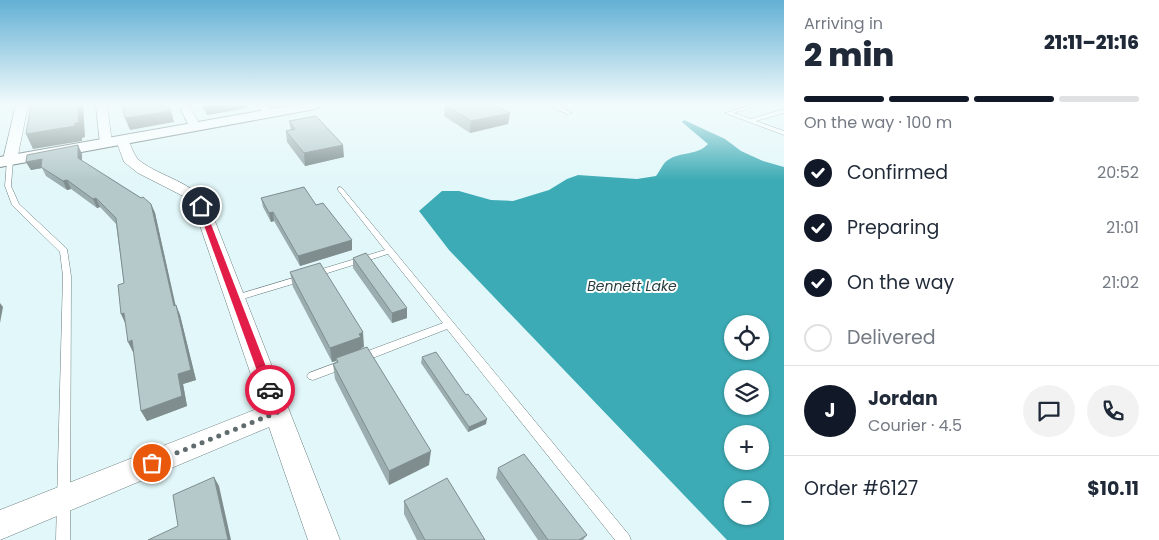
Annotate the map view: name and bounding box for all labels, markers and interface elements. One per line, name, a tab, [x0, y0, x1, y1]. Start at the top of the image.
text: Arriving in	[804, 12, 883, 35]
text: 21:11–21:16	[1044, 29, 1139, 56]
text: 2 min	[804, 32, 894, 77]
text: On the way · 100 m	[804, 111, 952, 134]
icon: check	[804, 159, 832, 187]
text: Confirmed	[847, 159, 948, 186]
text: 20:52	[1097, 161, 1139, 184]
pin	[180, 185, 222, 227]
icon: home	[187, 192, 215, 220]
icon: check	[804, 214, 832, 242]
text: Preparing	[847, 214, 939, 241]
text: 21:01	[1106, 216, 1139, 239]
icon: check	[804, 269, 832, 297]
text: On the way	[847, 269, 954, 296]
text: 21:02	[1102, 271, 1139, 294]
water label: Bennett Lake	[587, 276, 677, 296]
map controls	[724, 315, 769, 525]
button: locate	[724, 315, 769, 360]
text: Delivered	[847, 324, 936, 351]
courier	[245, 365, 295, 415]
button: layers	[724, 370, 769, 415]
icon: car	[256, 376, 284, 404]
text: Jordan	[868, 385, 938, 412]
button: chat	[1023, 385, 1075, 437]
button: phone	[1087, 385, 1139, 437]
text: J	[825, 397, 835, 424]
text: Courier · 4.5	[868, 414, 962, 437]
button: +	[724, 425, 769, 470]
pin	[131, 442, 173, 484]
icon: bag	[138, 449, 166, 477]
text: Order #6127	[804, 475, 918, 502]
text: $10.11	[1087, 475, 1139, 502]
button: −	[724, 480, 769, 525]

